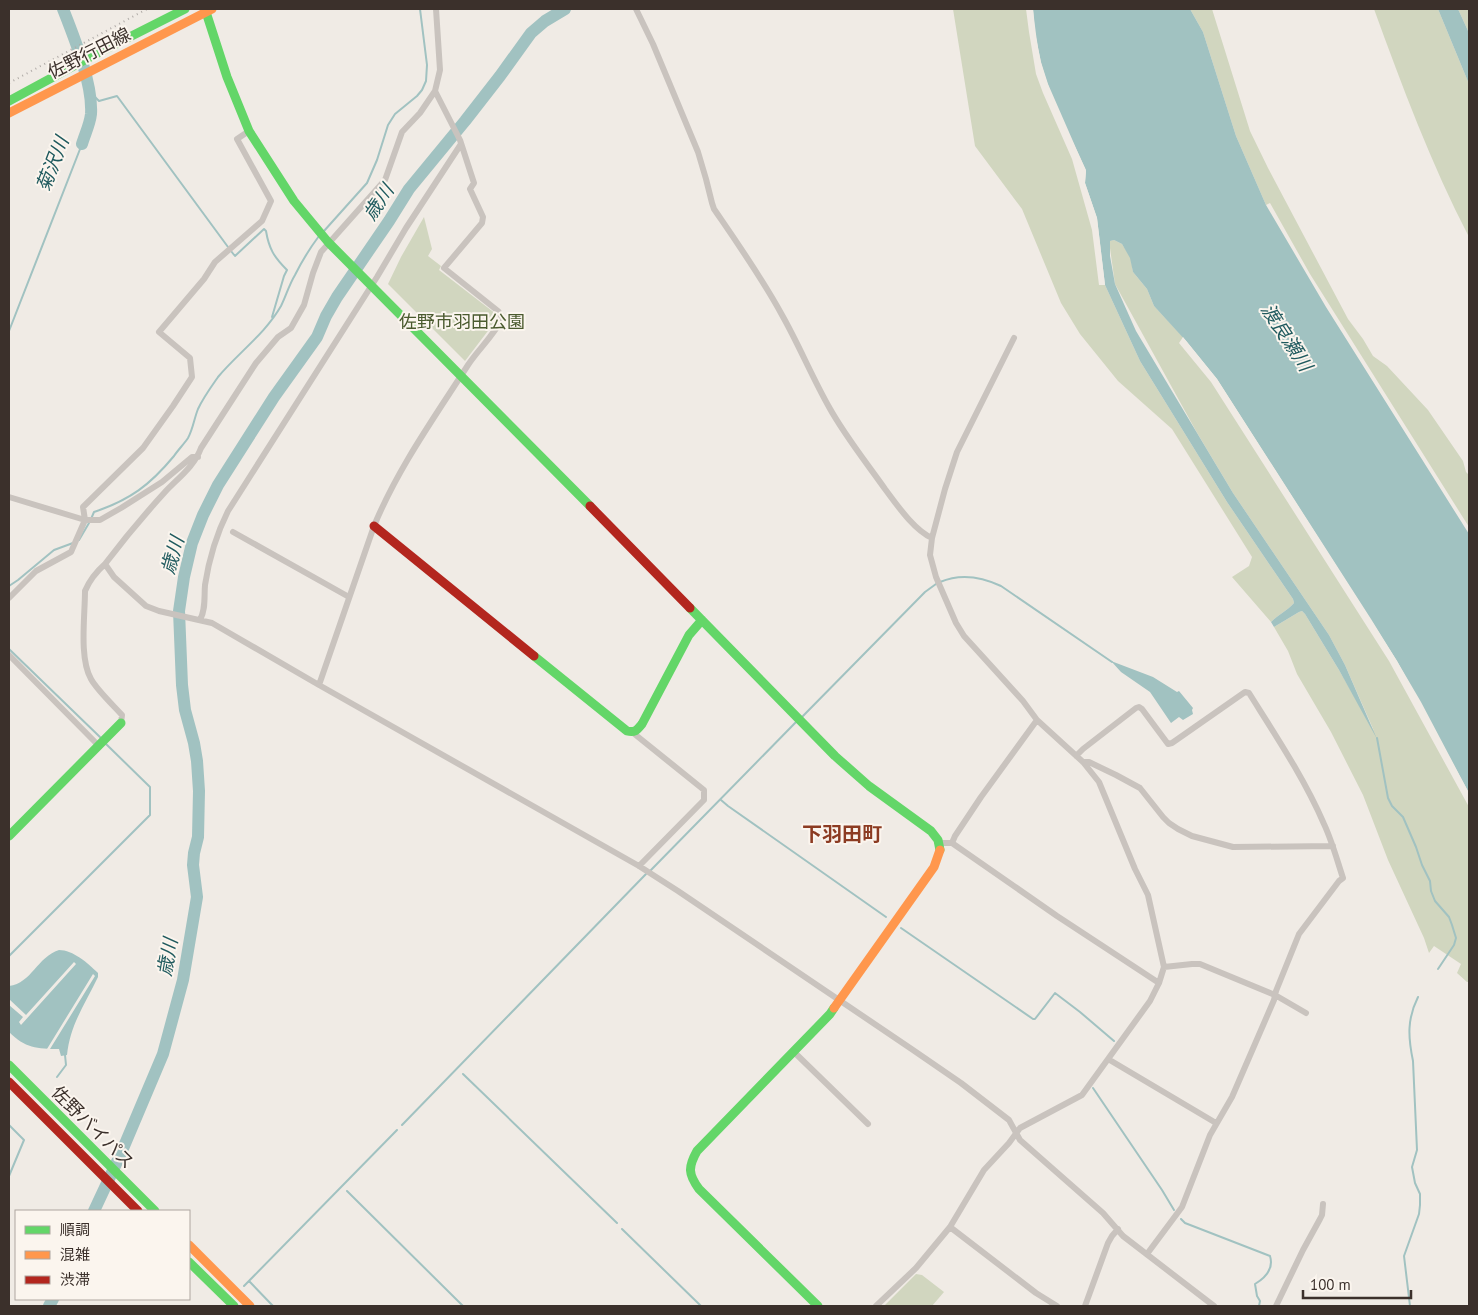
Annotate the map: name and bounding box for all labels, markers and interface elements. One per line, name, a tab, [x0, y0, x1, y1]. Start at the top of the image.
street label: 佐野行田線	[44, 22, 134, 84]
water label: 菊沢川	[31, 131, 74, 195]
water label: 歳川	[357, 178, 400, 224]
water label: 渡良瀬川	[1256, 299, 1319, 377]
park label: 佐野市羽田公園	[399, 310, 525, 333]
water label: 歳川	[155, 532, 189, 577]
district label: 下羽田町	[802, 821, 882, 847]
water label: 歳川	[152, 934, 182, 978]
street label: 佐野バイパス	[47, 1081, 139, 1173]
legend	[15, 1210, 190, 1300]
text: 順調	[60, 1220, 90, 1239]
text: 混雑	[60, 1245, 90, 1264]
scale bar	[1303, 1268, 1410, 1300]
text: 渋滞	[60, 1270, 90, 1289]
text: 100 m	[1310, 1275, 1351, 1294]

